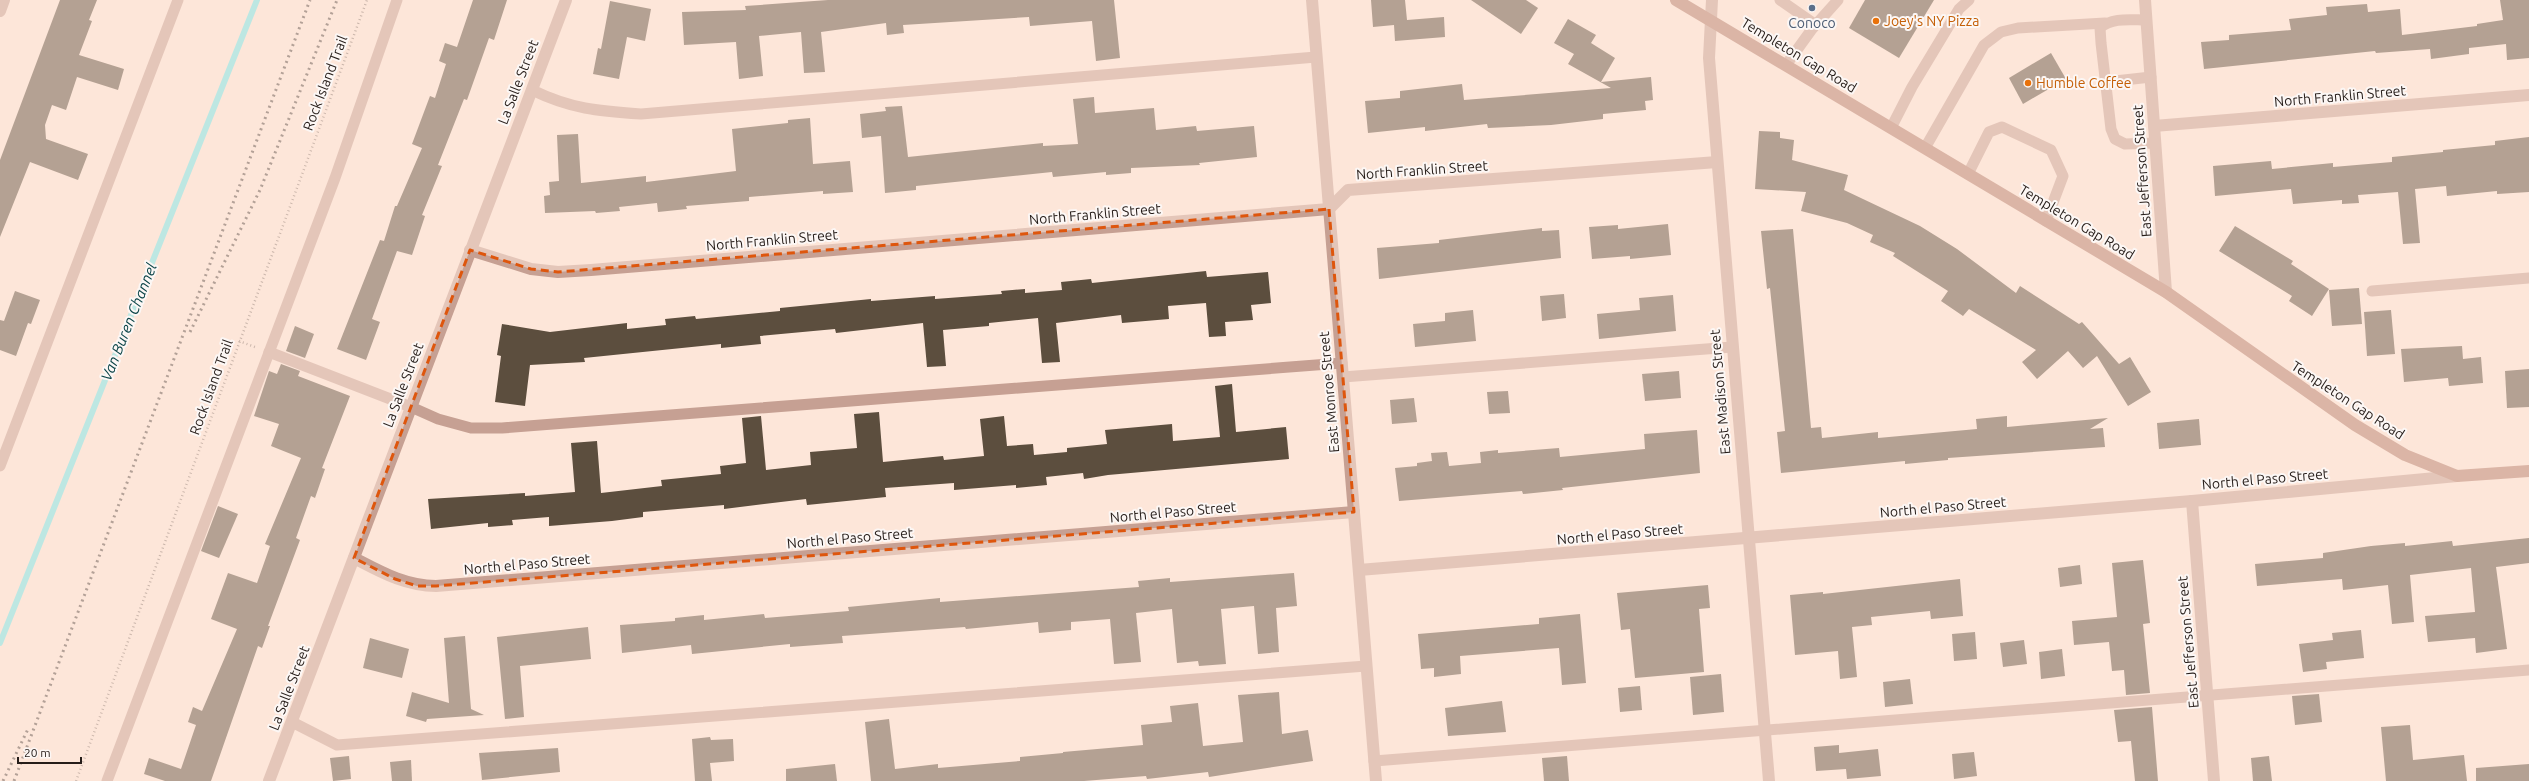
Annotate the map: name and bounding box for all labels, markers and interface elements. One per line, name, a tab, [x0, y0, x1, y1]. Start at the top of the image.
marker: Conoco	[1807, 3, 1817, 13]
place label: Joey's NY Pizza	[1884, 13, 1979, 29]
street label: Templeton Gap Road	[1739, 14, 1859, 96]
place label: Conoco	[1788, 15, 1836, 31]
marker: Joey's NY Pizza	[1871, 16, 1881, 26]
street label: Rock Island Trail	[300, 33, 351, 133]
street label: La Salle Street	[495, 37, 542, 127]
place label: Humble Coffee	[2036, 75, 2132, 91]
marker: Humble Coffee	[2023, 78, 2033, 88]
street label: North Franklin Street	[2273, 82, 2407, 110]
street label: East Jefferson Street	[2129, 104, 2155, 238]
street label: North Franklin Street	[1355, 157, 1489, 183]
street label: Templeton Gap Road	[2017, 181, 2137, 263]
street label: North Franklin Street	[1028, 200, 1162, 228]
street label: North Franklin Street	[705, 226, 839, 254]
water label: Van Buren Channel	[97, 260, 160, 383]
street label: East Madison Street	[1707, 328, 1733, 455]
street label: East Monroe Street	[1316, 330, 1342, 453]
street label: Rock Island Trail	[186, 337, 236, 437]
street label: La Salle Street	[380, 340, 427, 430]
street label: Templeton Gap Road	[2288, 357, 2408, 443]
street label: North el Paso Street	[2201, 465, 2329, 492]
street label: North el Paso Street	[1879, 493, 2007, 520]
street label: North el Paso Street	[1109, 498, 1237, 525]
street label: North el Paso Street	[1556, 520, 1684, 547]
street label: North el Paso Street	[786, 524, 914, 551]
street label: North el Paso Street	[463, 550, 591, 577]
street label: East Jefferson Street	[2174, 575, 2202, 709]
street label: La Salle Street	[266, 643, 313, 733]
scale bar	[18, 739, 81, 765]
text: 20 m	[24, 746, 51, 759]

